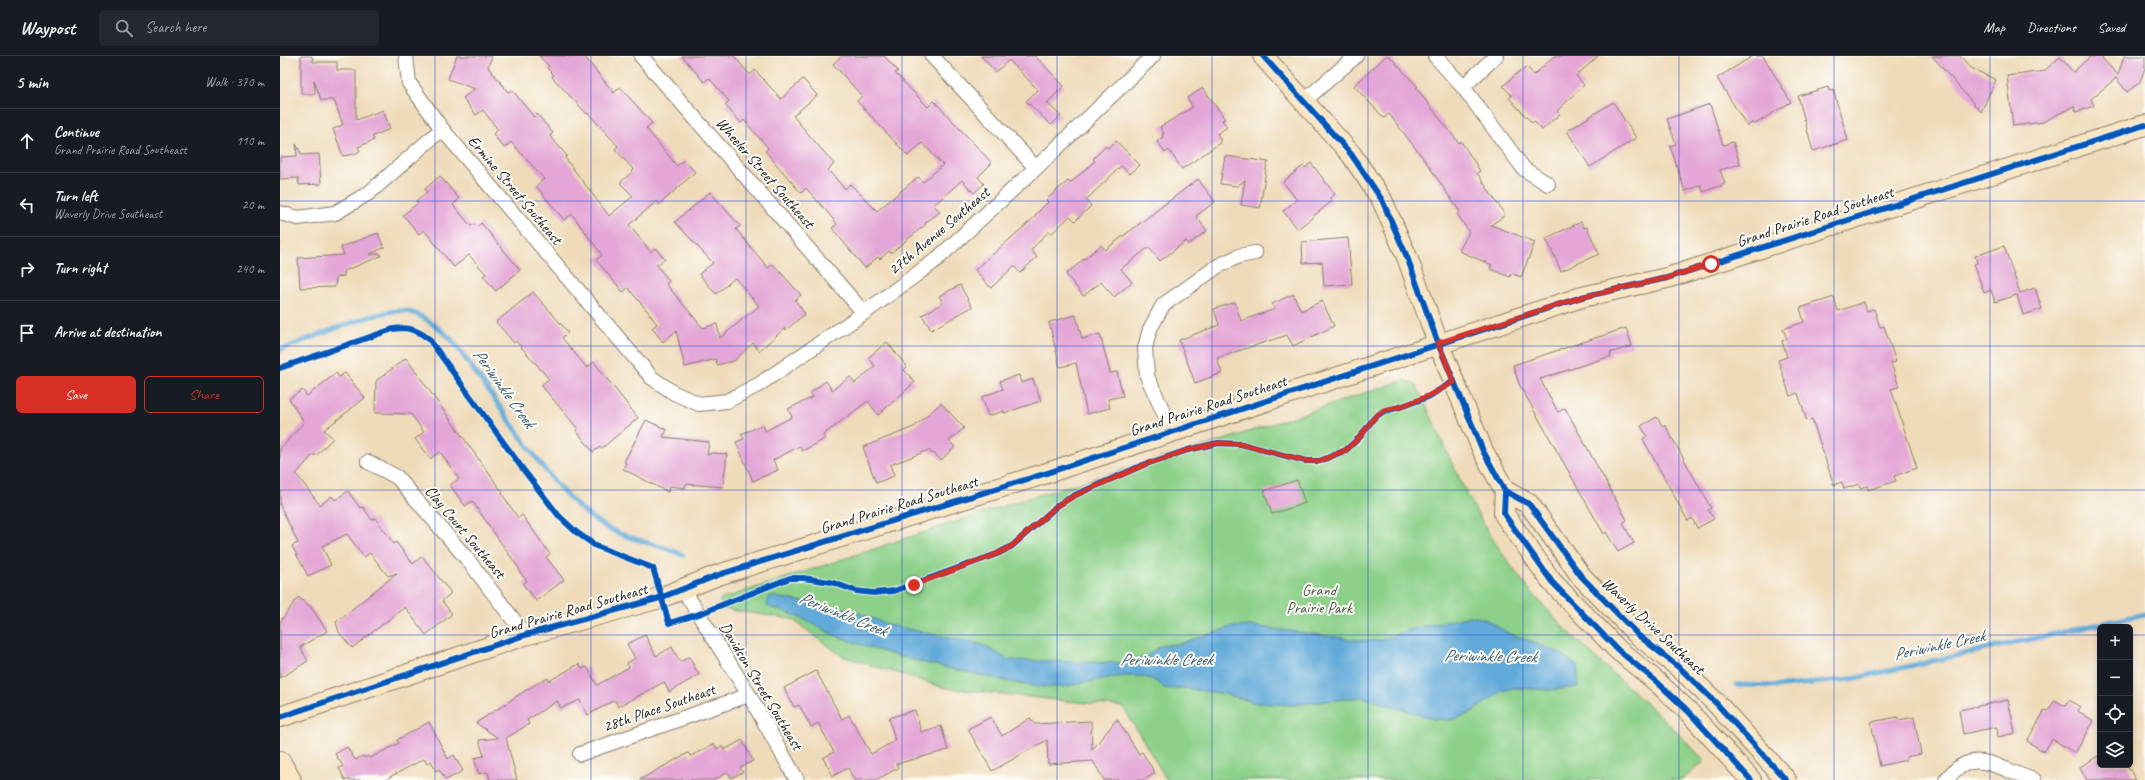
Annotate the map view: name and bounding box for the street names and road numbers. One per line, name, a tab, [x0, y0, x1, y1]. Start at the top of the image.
street label: Wheeler Street Southeast	[711, 113, 820, 234]
street label: Ermine Street Southeast	[464, 131, 568, 250]
street label: 27th Avenue Southeast	[884, 182, 995, 279]
street label: Grand Prairie Road Southeast	[1734, 182, 1897, 252]
street label: Grand Prairie Road Southeast	[1127, 371, 1290, 441]
street label: Grand Prairie Road Southeast	[818, 471, 982, 538]
street label: Clay Court Southeast	[420, 481, 511, 584]
street label: Waverly Drive Southeast	[1597, 573, 1710, 680]
street label: Grand Prairie Road Southeast	[487, 578, 651, 643]
street label: Davidson Street Southeast	[715, 618, 808, 755]
street label: 28th Place Southeast	[600, 679, 719, 737]

